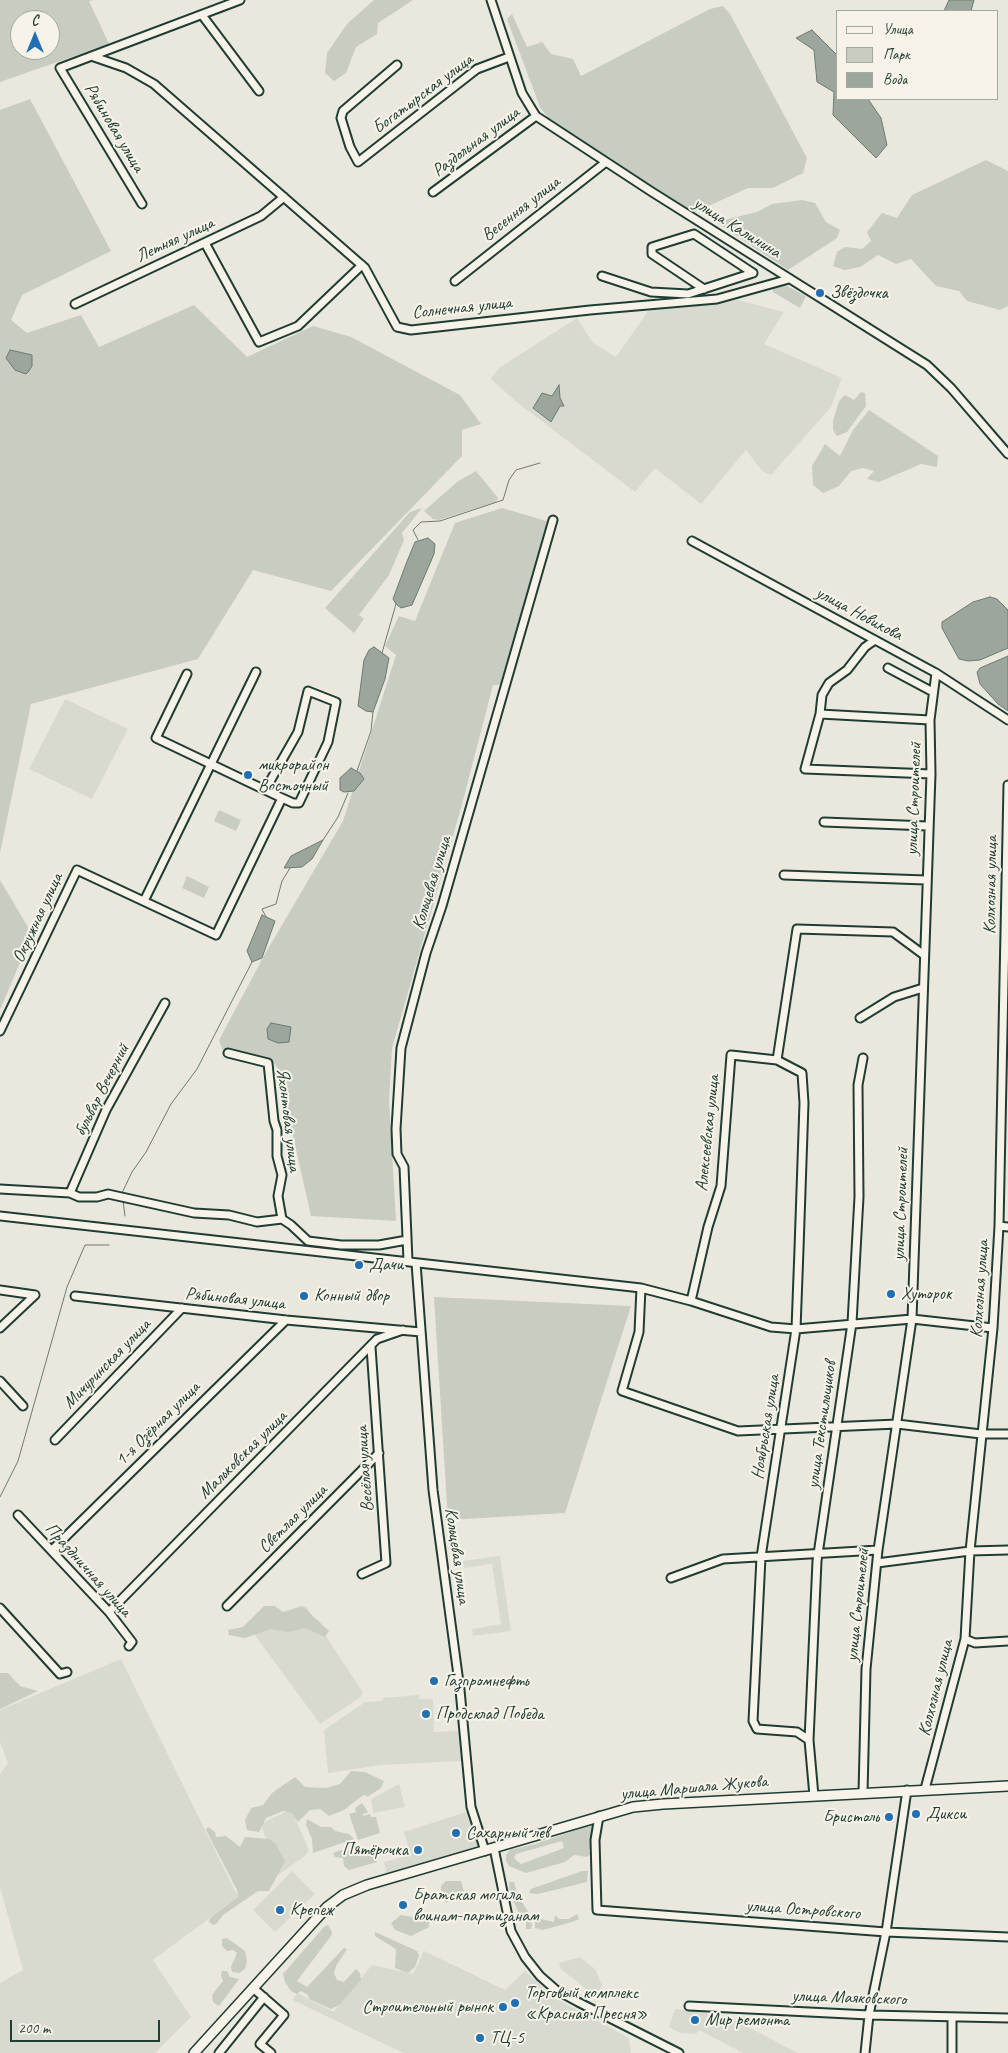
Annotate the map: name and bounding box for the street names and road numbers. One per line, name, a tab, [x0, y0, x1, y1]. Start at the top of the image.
street label: Богатырская улица	[368, 49, 478, 139]
street label: Рябиновая улица	[79, 80, 149, 176]
street label: Раздольная улица	[428, 102, 524, 182]
street label: Весенняя улица	[477, 172, 565, 246]
street label: улица Калинина	[689, 193, 785, 263]
street label: Летняя улица	[133, 213, 217, 267]
street label: Солнечная улица	[411, 292, 513, 324]
street label: улица Новикова	[812, 582, 906, 646]
street label: улица Строителей	[901, 742, 927, 856]
street label: Кольцевая улица	[408, 834, 456, 932]
street label: Колхозная улица	[979, 836, 1003, 934]
street label: Окружная улица	[8, 870, 68, 966]
street label: бульвар Вечерний	[69, 1040, 135, 1140]
street label: Яхонтовая улица	[271, 1067, 305, 1173]
street label: Алексеевская улица	[691, 1074, 725, 1192]
street label: улица Строителей	[888, 1147, 914, 1261]
street label: Колхозная улица	[966, 1239, 994, 1339]
street label: Рябиновая улица	[184, 1283, 286, 1315]
street label: Мичуринская улица	[59, 1314, 155, 1414]
street label: улица Текстильщиков	[802, 1360, 842, 1490]
street label: Ноябрьская улица	[747, 1373, 785, 1481]
street label: 1-я Озёрная улица	[111, 1377, 205, 1471]
street label: Мальковская улица	[194, 1406, 292, 1504]
street label: Весёлая улица	[351, 1425, 379, 1513]
street label: Светлая улица	[254, 1480, 332, 1558]
street label: Кольцевая улица	[440, 1507, 474, 1605]
street label: Праздничная улица	[40, 1518, 136, 1622]
street label: улица Строителей	[841, 1547, 875, 1663]
street label: Колхозная улица	[914, 1638, 958, 1738]
street label: улица Маршала Жукова	[620, 1771, 768, 1805]
street label: улица Островского	[745, 1895, 861, 1925]
street label: улица Маяковского	[791, 1985, 907, 2011]

